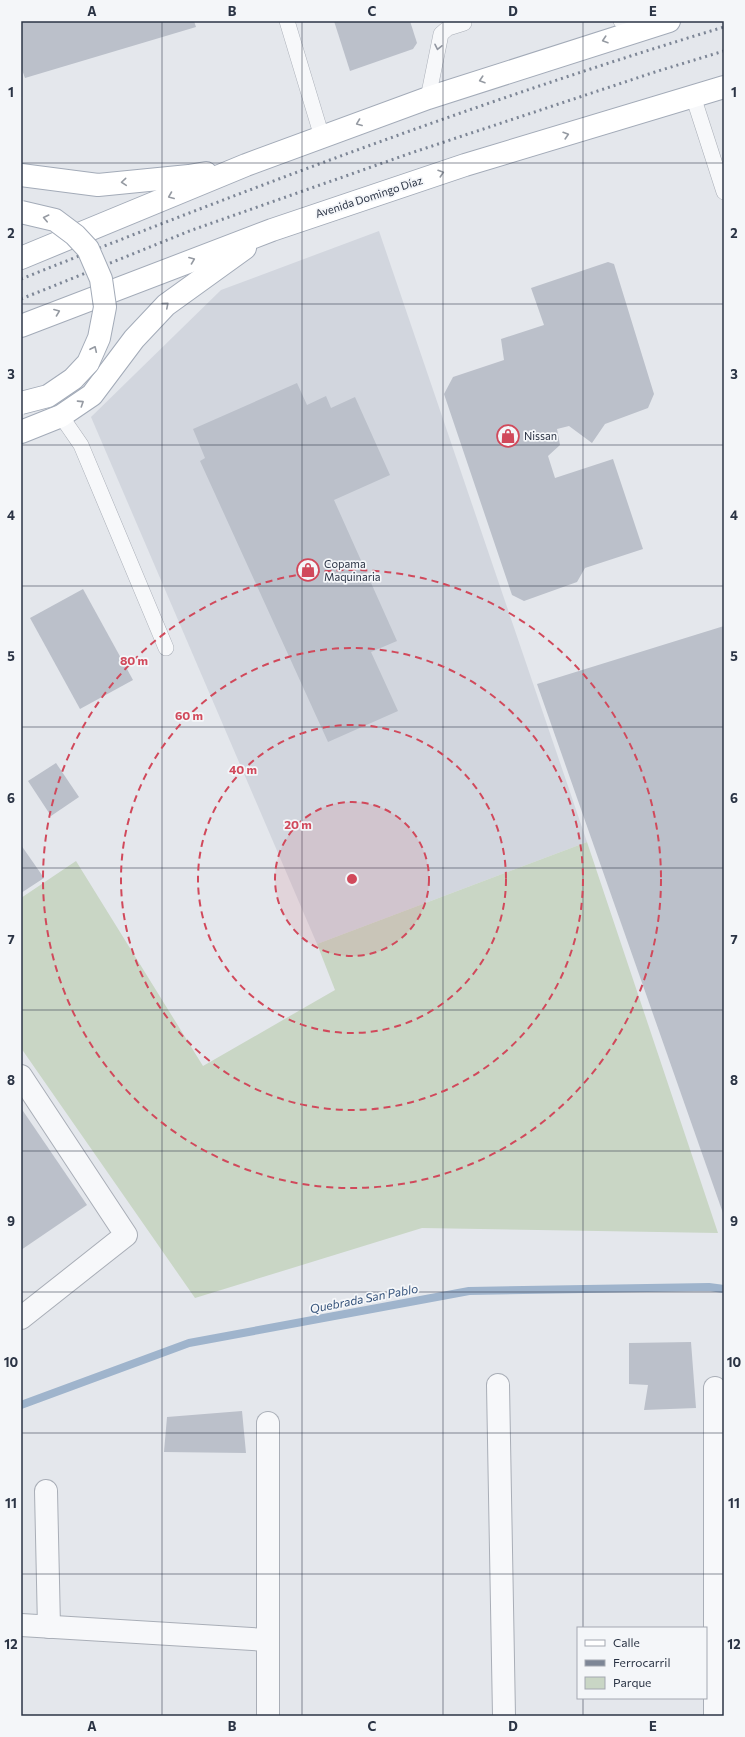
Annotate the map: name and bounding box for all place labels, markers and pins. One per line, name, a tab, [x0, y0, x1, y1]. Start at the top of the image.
shop icon: Nissan	[495, 423, 521, 449]
place label: Nissan	[524, 429, 557, 442]
shop icon: Copama Maquinaria	[295, 557, 321, 583]
place label: Copama Maquinaria	[324, 557, 381, 583]
centre of rings	[345, 872, 359, 886]

